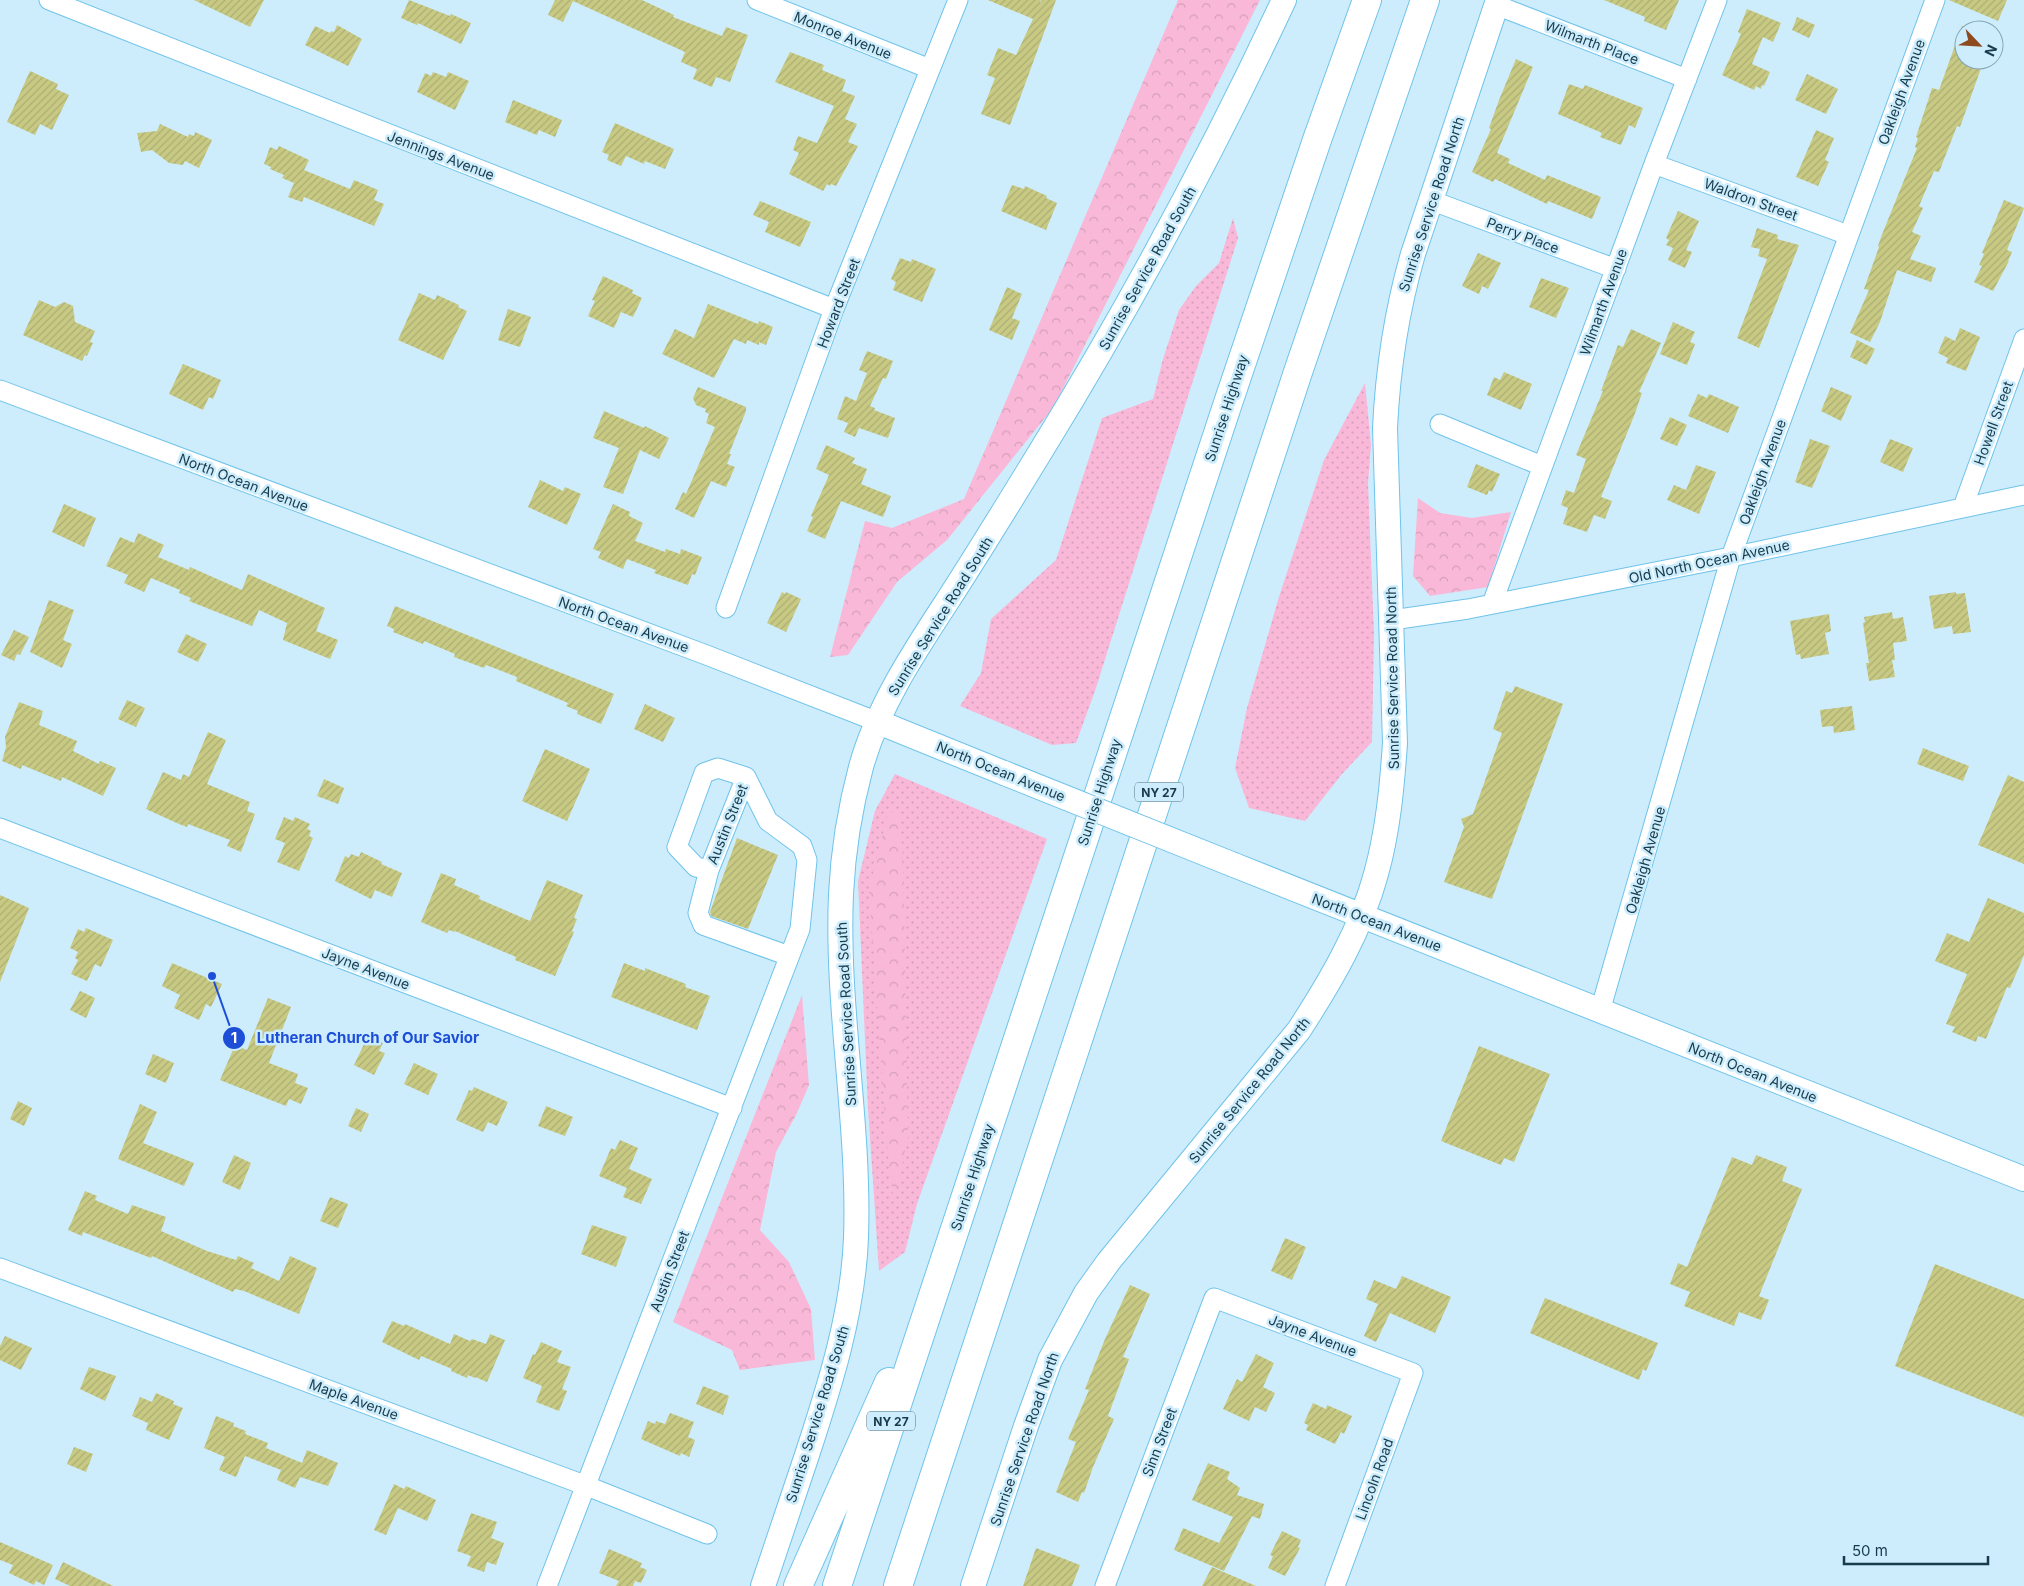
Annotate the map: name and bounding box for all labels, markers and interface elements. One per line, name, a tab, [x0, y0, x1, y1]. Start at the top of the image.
street label: Monroe Avenue	[792, 8, 894, 62]
street label: Wilmarth Place	[1543, 16, 1641, 68]
north arrow	[1954, 20, 2004, 70]
street label: Oakleigh Avenue	[1874, 37, 1928, 147]
text: N	[1981, 42, 2001, 59]
street label: Sunrise Service Road North	[1395, 114, 1467, 294]
street label: Jennings Avenue	[385, 127, 497, 183]
street label: Waldron Street	[1702, 174, 1800, 224]
street label: Sunrise Service Road South	[1095, 183, 1199, 353]
street label: Perry Place	[1484, 213, 1562, 257]
street label: Wilmarth Avenue	[1576, 246, 1630, 358]
street label: Howard Street	[813, 255, 863, 350]
street label: Sunrise Highway	[1201, 352, 1251, 464]
street label: Howell Street	[1970, 378, 2016, 467]
street label: Oakleigh Avenue	[1735, 417, 1789, 527]
street label: North Ocean Avenue	[177, 449, 311, 515]
street label: Sunrise Service Road South	[884, 533, 996, 699]
street label: Old North Ocean Avenue	[1627, 536, 1791, 586]
street label: Sunrise Service Road North	[1382, 586, 1402, 770]
street label: North Ocean Avenue	[556, 593, 692, 655]
street label: Sunrise Highway	[1074, 736, 1124, 848]
street label: North Ocean Avenue	[934, 737, 1068, 805]
street label: Austin Street	[703, 781, 751, 867]
road number: NY 27	[1135, 782, 1183, 802]
street label: Oakleigh Avenue	[1622, 804, 1668, 916]
street label: North Ocean Avenue	[1310, 889, 1444, 955]
street label: Sunrise Service Road South	[833, 922, 859, 1106]
street label: Jayne Avenue	[320, 943, 412, 993]
street label: Sunrise Service Road North	[1185, 1014, 1313, 1166]
callout: Lutheran Church of Our Savior	[222, 1023, 489, 1053]
text: 1	[231, 1028, 237, 1047]
text: Lutheran Church of Our Savior	[257, 1028, 479, 1047]
street label: North Ocean Avenue	[1686, 1038, 1820, 1106]
street label: Sunrise Highway	[947, 1121, 997, 1233]
street label: Austin Street	[646, 1228, 692, 1314]
street label: Jayne Avenue	[1267, 1310, 1359, 1360]
street label: Sunrise Service Road South	[782, 1323, 852, 1505]
street label: Sunrise Service Road North	[986, 1350, 1062, 1528]
street label: Maple Avenue	[307, 1375, 401, 1423]
street label: Sinn Street	[1138, 1405, 1180, 1479]
road number: NY 27	[867, 1412, 915, 1430]
street label: Lincoln Road	[1351, 1436, 1397, 1522]
scale bar	[1844, 1534, 1988, 1566]
text: 50 m	[1852, 1541, 1888, 1560]

